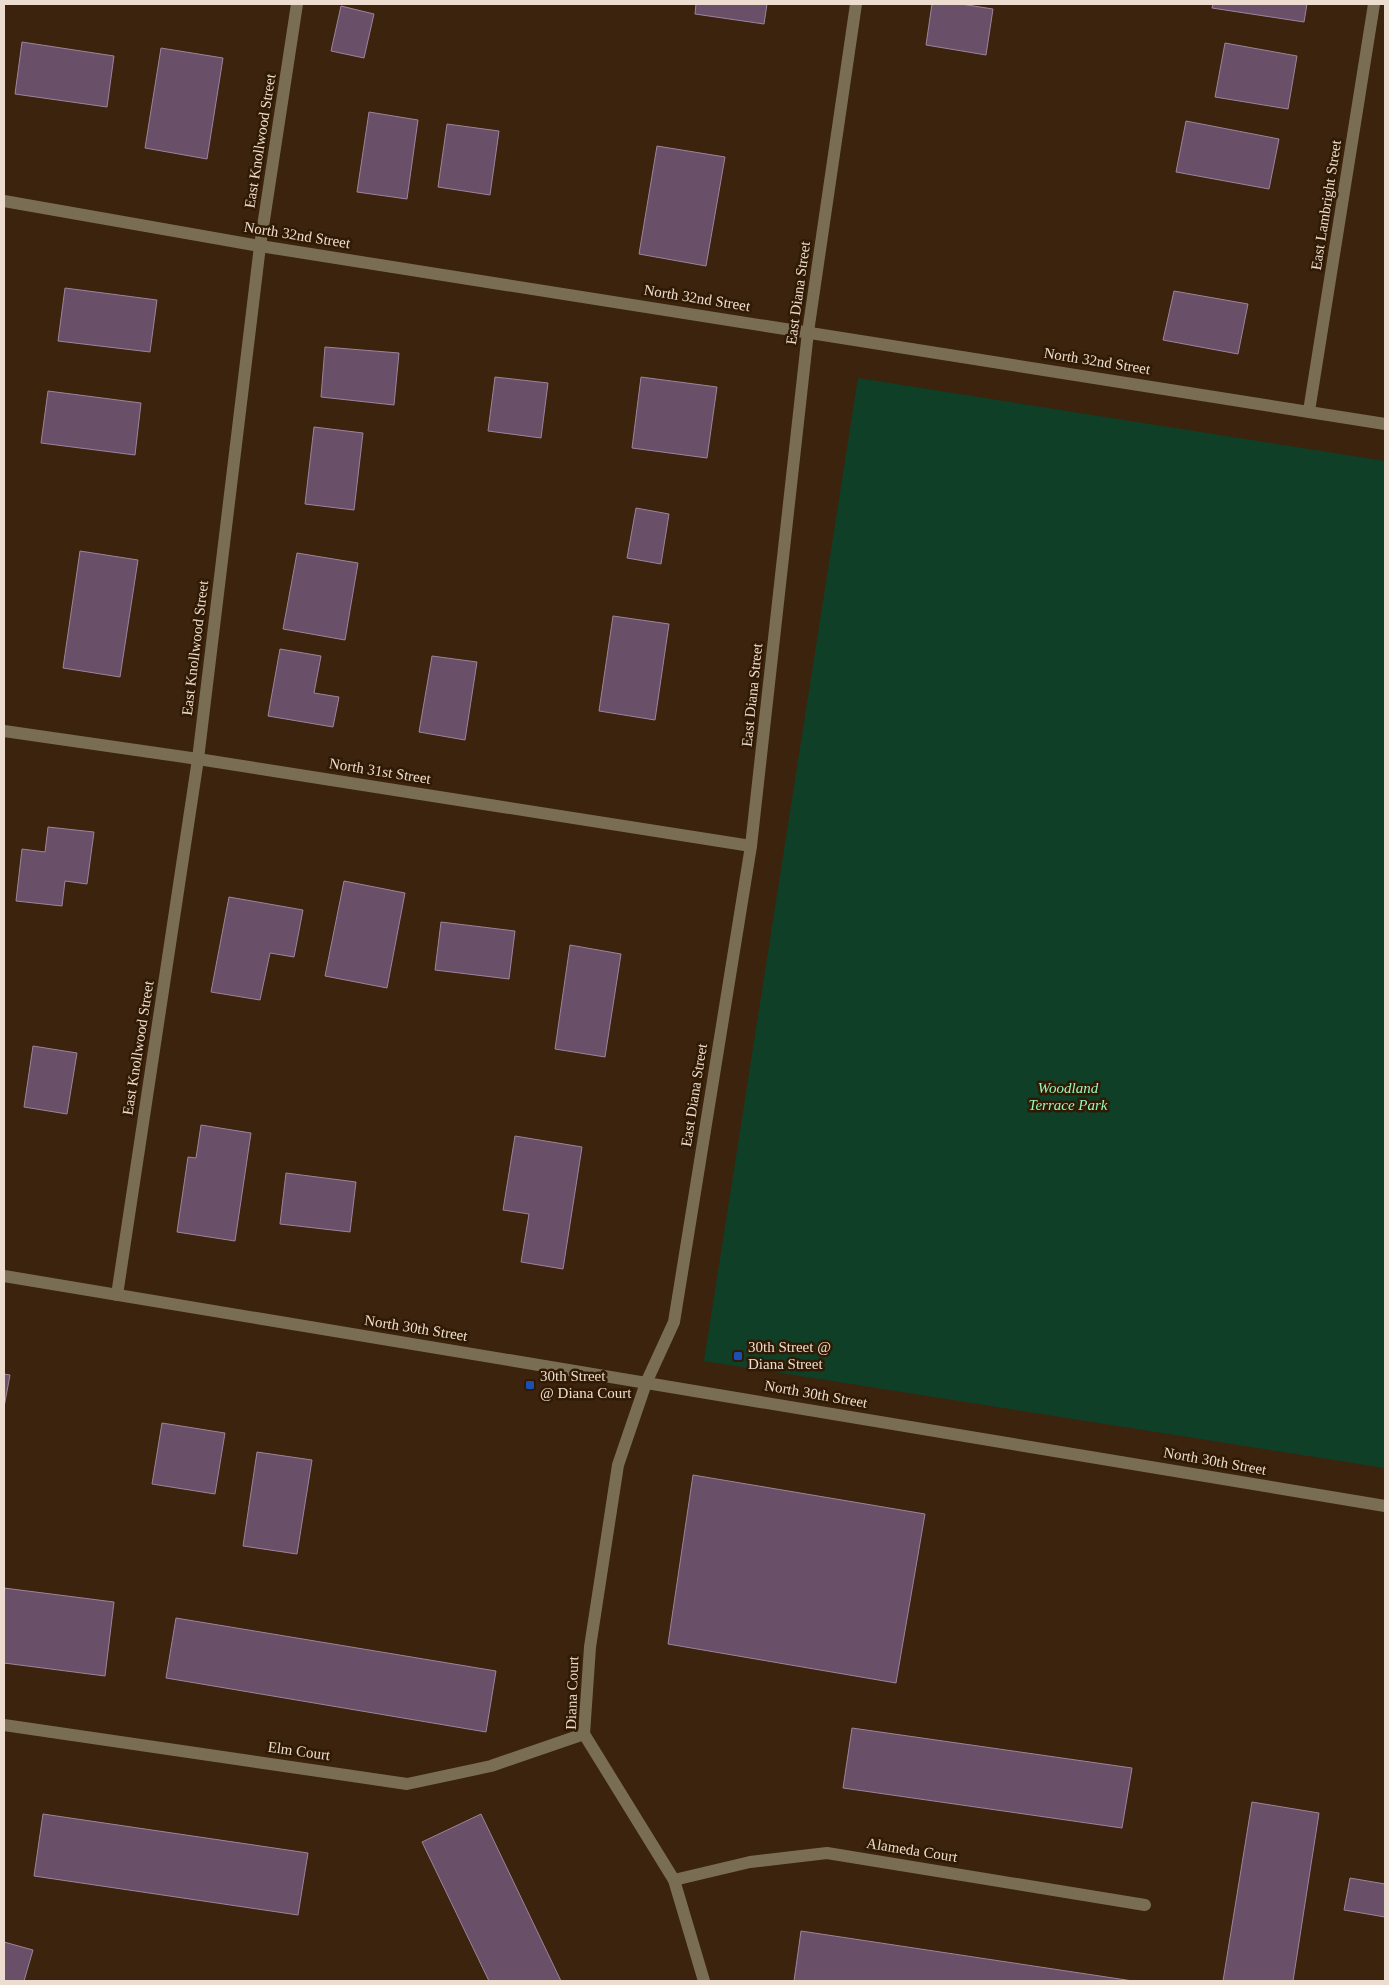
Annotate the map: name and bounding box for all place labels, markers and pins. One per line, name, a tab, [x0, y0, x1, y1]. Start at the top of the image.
place label: 30th Street @ Diana Street	[748, 1339, 831, 1372]
marker: 30th Street @ Diana Street	[732, 1350, 744, 1362]
place label: 30th Street @ Diana Court	[540, 1368, 632, 1401]
marker: 30th Street @ Diana Court	[524, 1379, 536, 1391]

